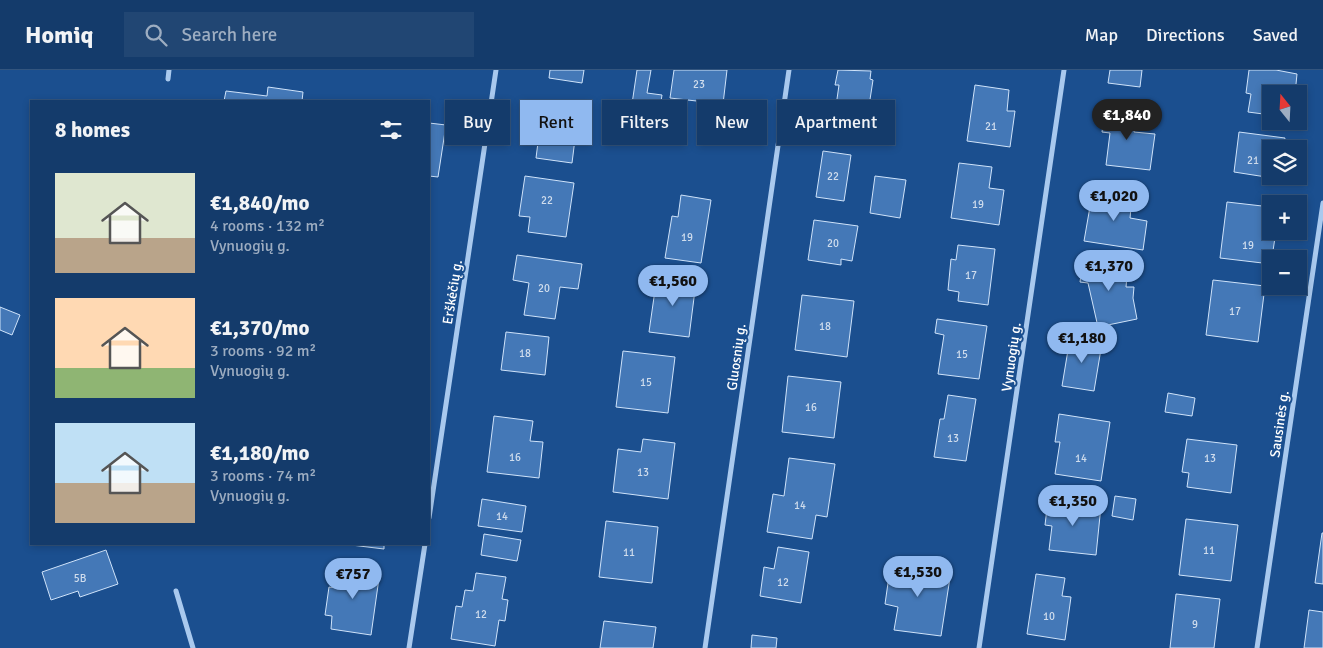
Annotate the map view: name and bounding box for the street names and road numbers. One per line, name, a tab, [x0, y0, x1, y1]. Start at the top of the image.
street label: Erškėčių g.	[439, 258, 466, 326]
street label: Vynuogių g.	[998, 321, 1025, 393]
street label: Gluosnių g.	[723, 323, 750, 392]
street label: Sausinės g.	[1266, 390, 1293, 459]

